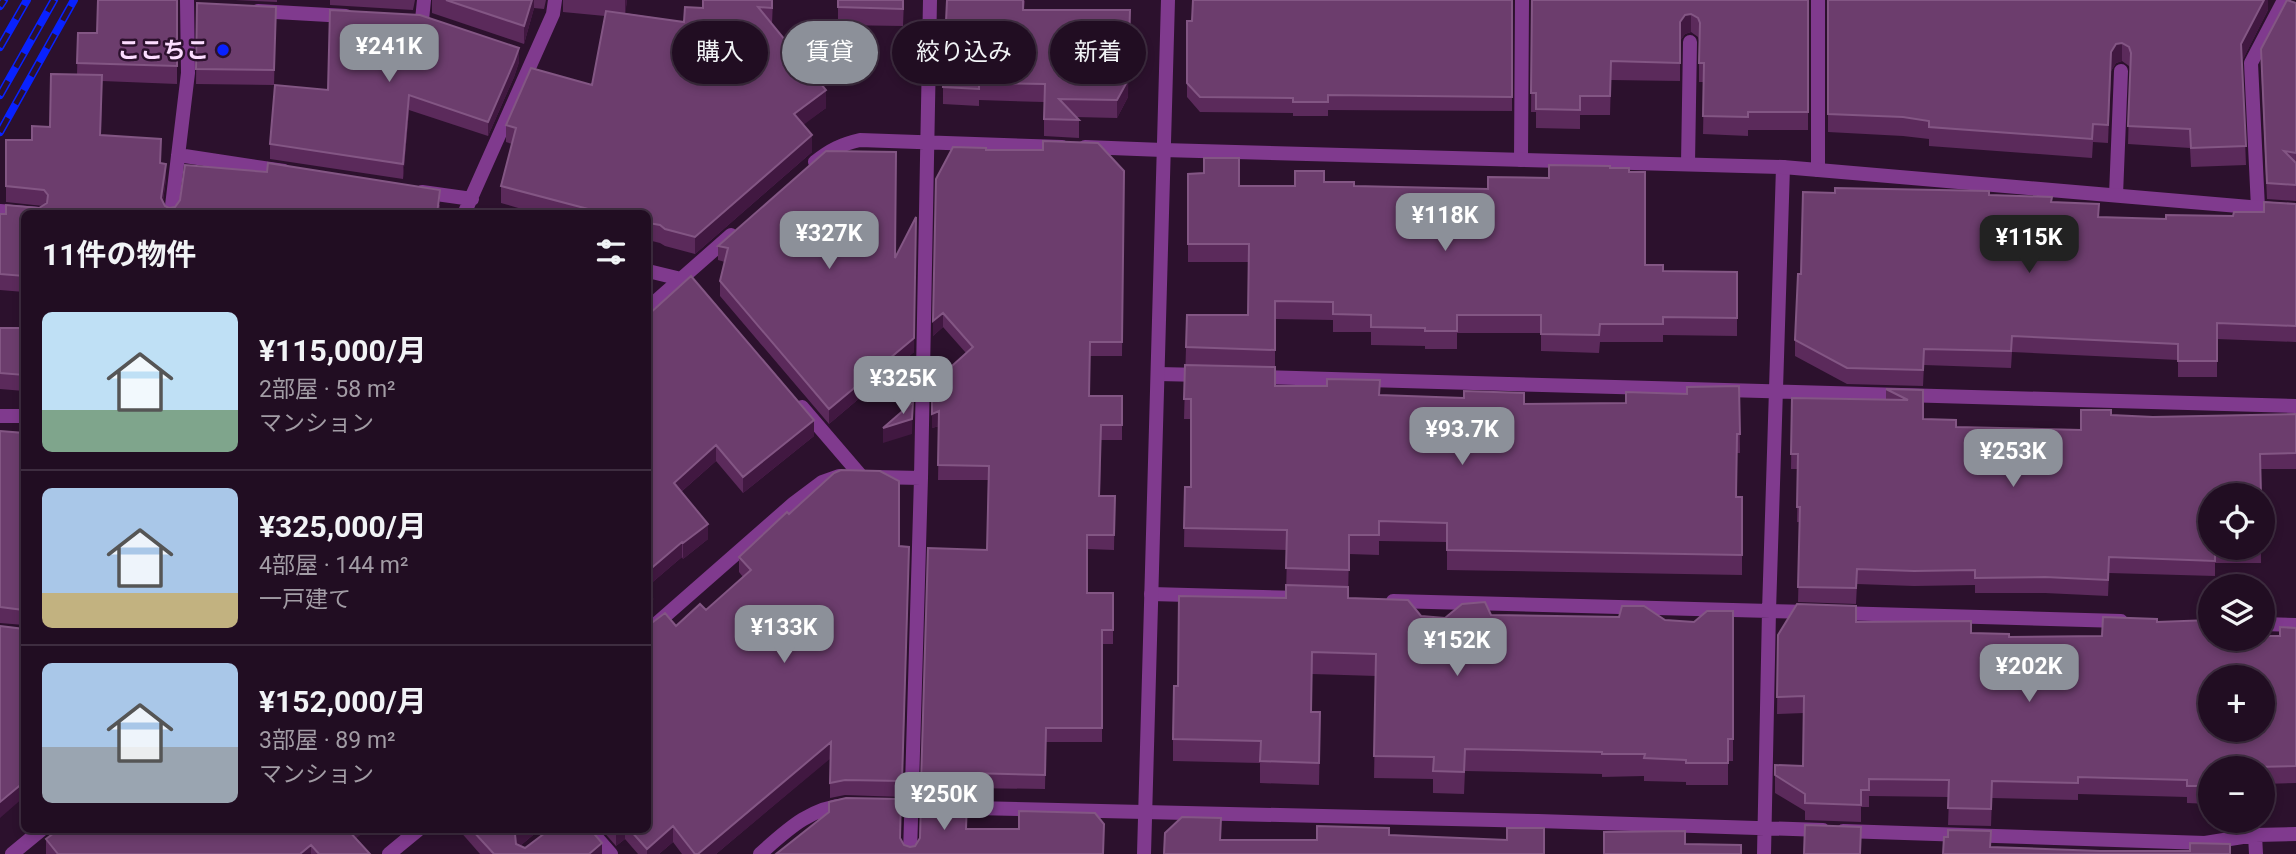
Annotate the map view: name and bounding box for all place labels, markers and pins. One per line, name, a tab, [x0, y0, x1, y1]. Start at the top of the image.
pin: ¥241K	[340, 24, 438, 84]
place label: ここちこ	[117, 37, 209, 64]
marker: ここちこ	[215, 42, 231, 58]
pin: ¥118K	[1396, 194, 1494, 253]
pin: ¥327K	[780, 212, 878, 271]
pin: ¥115K	[1980, 216, 2078, 275]
pin: ¥325K	[854, 356, 952, 416]
pin: ¥93.7K	[1405, 407, 1519, 467]
pin: ¥253K	[1964, 430, 2062, 489]
pin: ¥133K	[735, 606, 833, 665]
pin: ¥152K	[1408, 618, 1506, 678]
pin: ¥202K	[1980, 644, 2078, 704]
pin: ¥250K	[895, 772, 993, 832]

